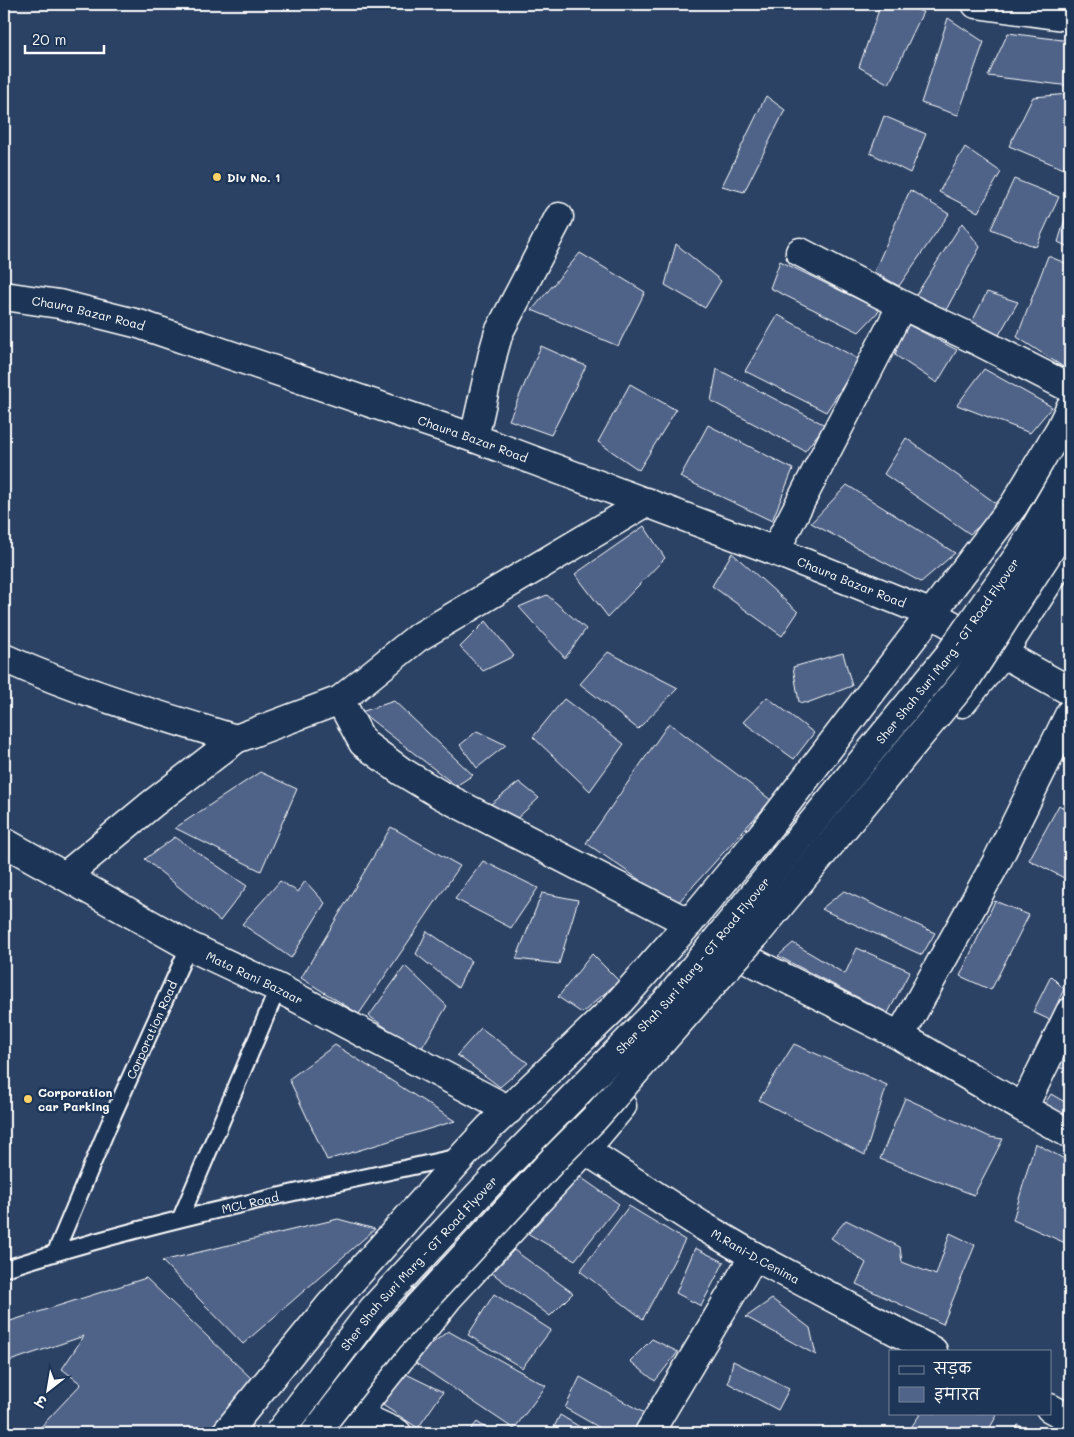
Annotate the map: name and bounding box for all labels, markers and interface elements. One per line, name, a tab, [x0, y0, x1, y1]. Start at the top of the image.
scale bar	[25, 22, 104, 54]
text: 20 m	[32, 29, 66, 49]
place label: Div No. 1	[227, 169, 280, 185]
marker: Div No. 1	[211, 171, 223, 183]
street label: Chaura Bazar Road	[31, 292, 147, 334]
street label: Chaura Bazar Road	[416, 411, 530, 466]
street label: Chaura Bazar Road	[795, 553, 909, 611]
street label: Sher Shah Suri Marg - GT Road Flyover	[872, 555, 1022, 747]
street label: Sher Shah Suri Marg - GT Road Flyover	[612, 874, 773, 1057]
street label: Mata Rani Bazaar	[204, 947, 306, 1008]
street label: Corporation Road	[122, 978, 181, 1081]
place label: Corporation car Parking	[38, 1084, 113, 1114]
marker: Corporation car Parking	[22, 1093, 34, 1105]
street label: Sher Shah Suri Marg - GT Road Flyover	[337, 1173, 500, 1354]
street label: MCL Road	[220, 1188, 281, 1217]
street label: M.Rani-D.Cenima	[709, 1225, 803, 1287]
legend	[889, 1350, 1052, 1414]
text: सड़क	[933, 1358, 972, 1379]
north arrow	[22, 1364, 72, 1414]
text: इमारत	[934, 1384, 981, 1404]
text: उ	[31, 1390, 52, 1413]

